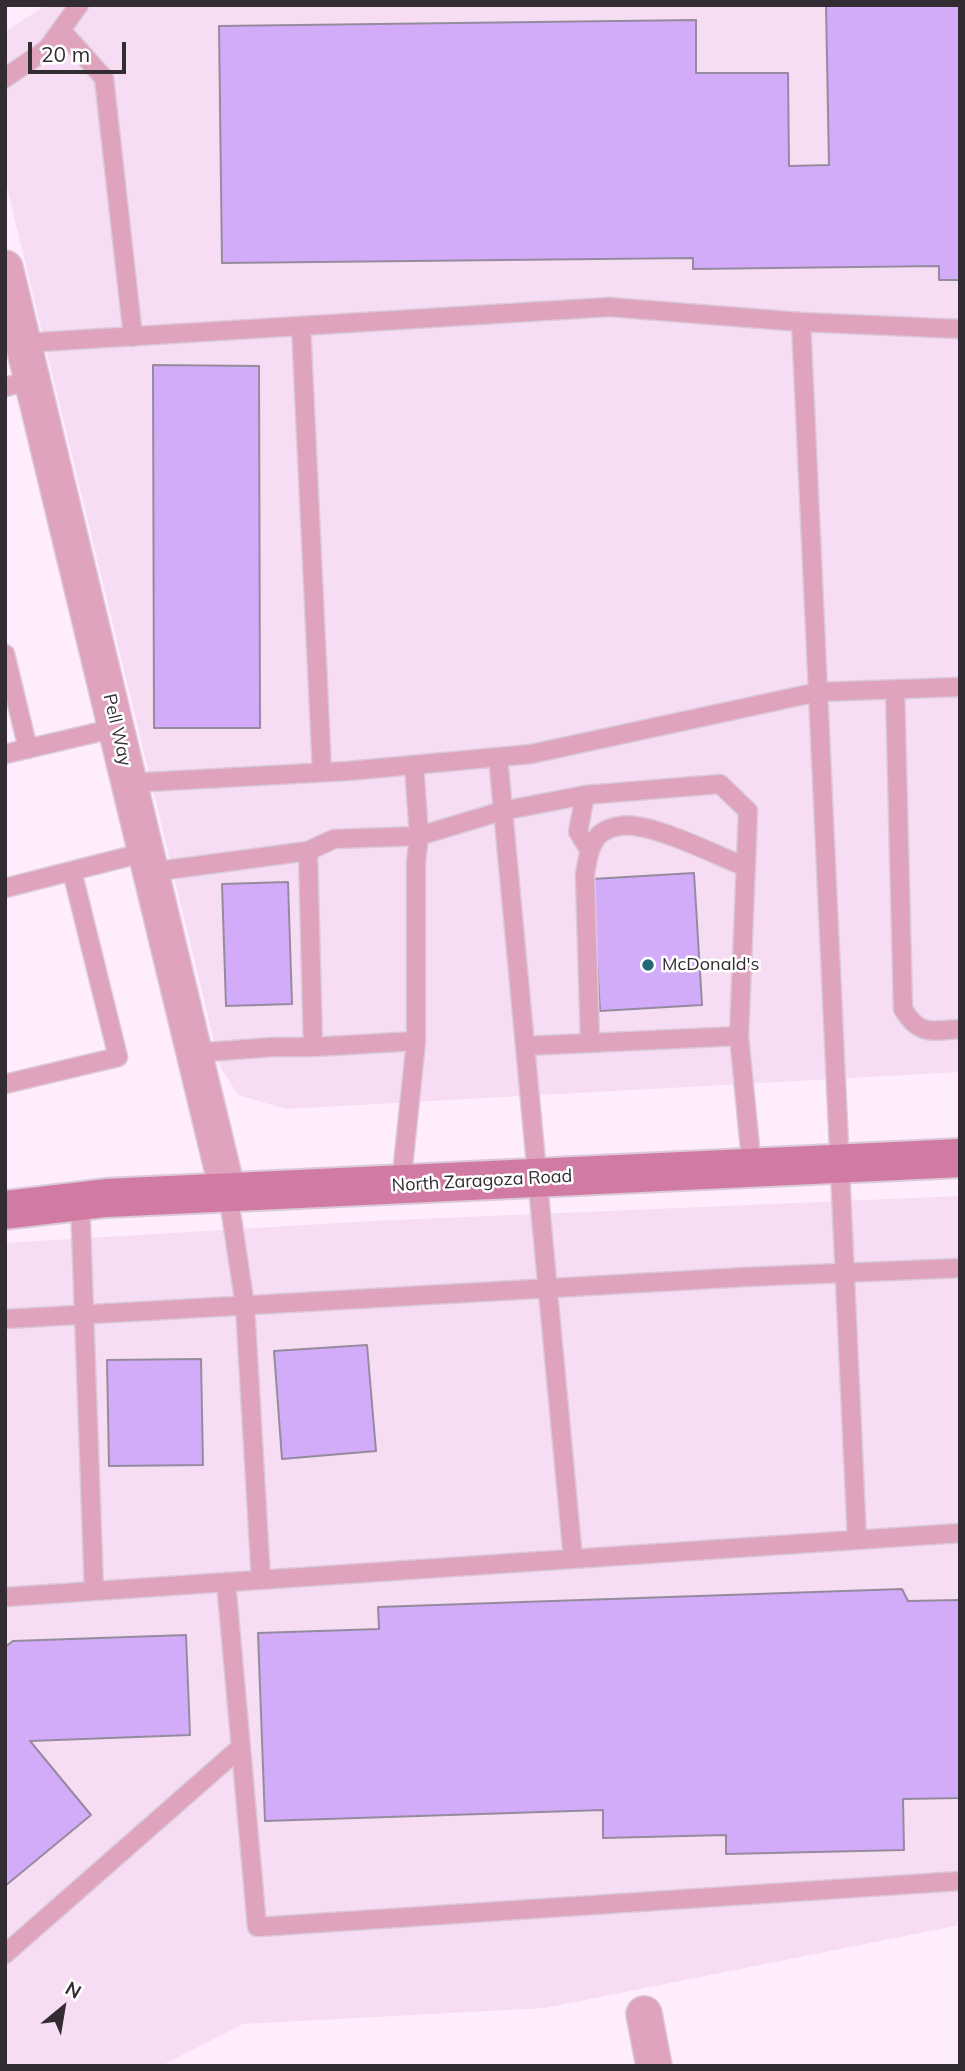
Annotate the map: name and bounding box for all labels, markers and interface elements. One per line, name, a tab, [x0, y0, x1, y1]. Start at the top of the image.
scale bar	[32, 28, 130, 72]
text: 20 m	[41, 41, 90, 67]
street label: Pell Way	[98, 692, 136, 768]
place label: McDonald's	[662, 954, 759, 976]
marker: McDonald's	[640, 957, 656, 973]
street label: North Zaragoza Road	[391, 1165, 573, 1197]
north arrow	[28, 1973, 98, 2043]
text: N	[61, 1976, 86, 2004]

